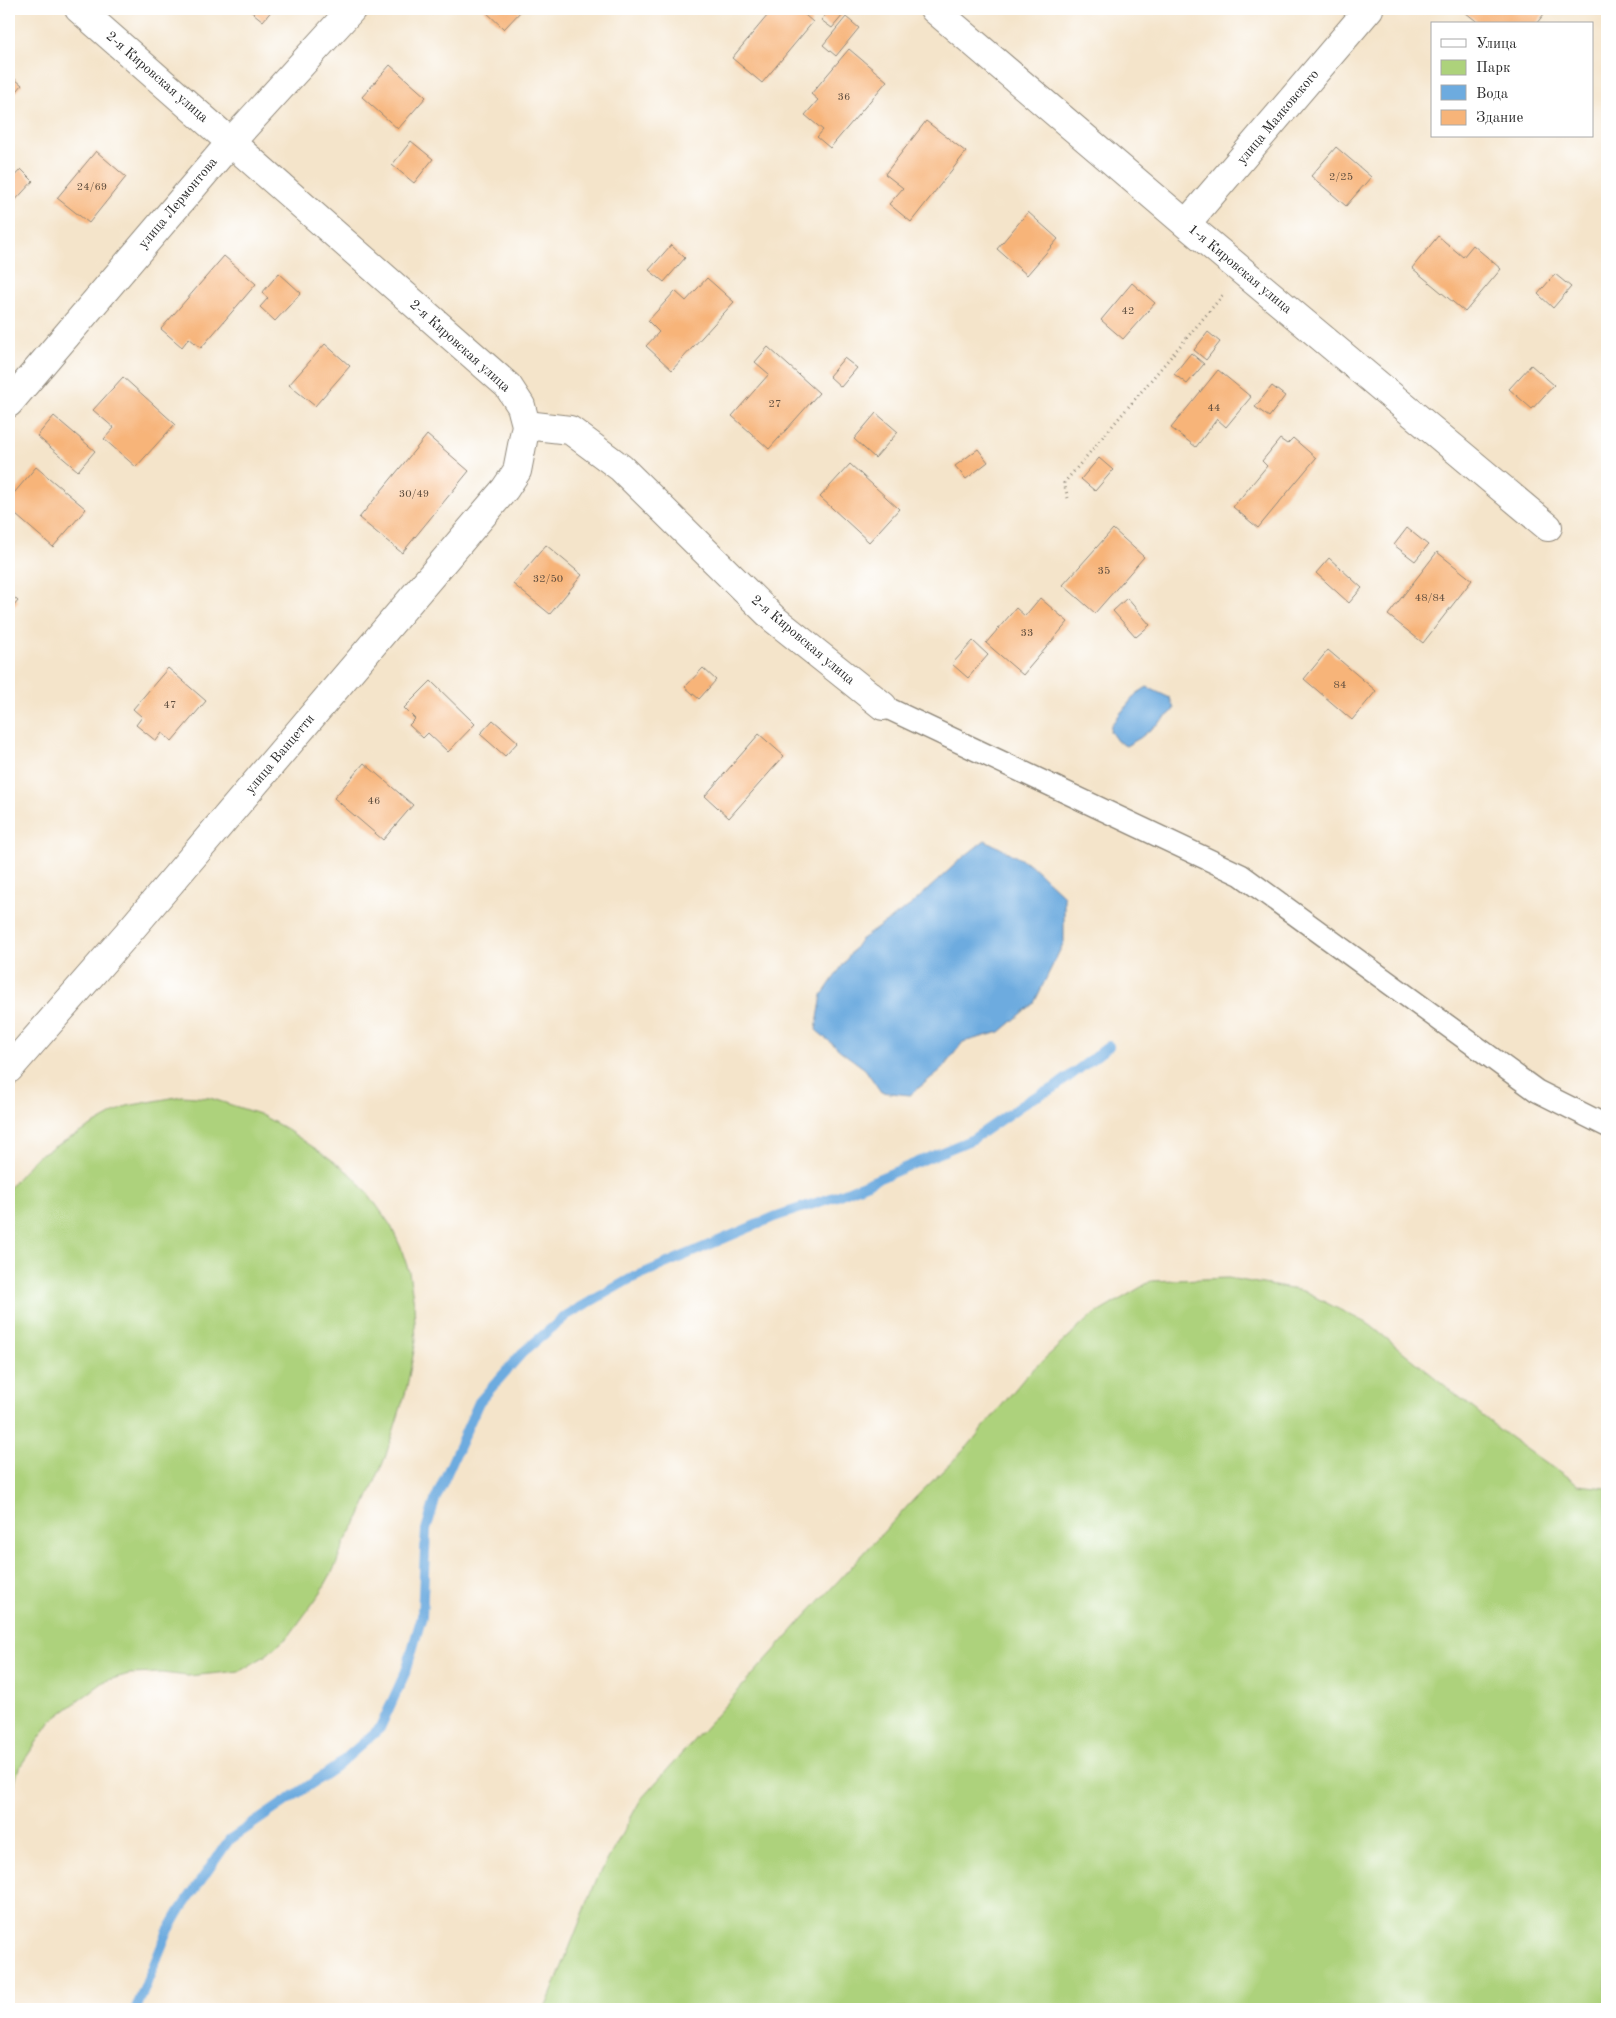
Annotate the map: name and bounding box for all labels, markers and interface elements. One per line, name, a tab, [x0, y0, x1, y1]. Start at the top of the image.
legend	[1431, 22, 1594, 138]
street label: 2-я Кировская улица	[103, 29, 211, 125]
text: Улица	[1476, 37, 1517, 52]
text: Парк	[1476, 61, 1511, 76]
street label: улица Маяковского	[1234, 67, 1322, 167]
text: Вода	[1476, 87, 1509, 102]
house number: 36	[838, 92, 850, 103]
text: Здание	[1476, 111, 1523, 126]
street label: улица Лермонтова	[136, 155, 220, 251]
house number: 2/25	[1329, 172, 1353, 183]
house number: 24/69	[77, 182, 107, 193]
street label: 1-я Кировская улица	[1186, 222, 1294, 316]
street label: 2-я Кировская улица	[407, 297, 513, 395]
house number: 42	[1122, 306, 1134, 317]
house number: 27	[769, 399, 781, 410]
house number: 44	[1208, 403, 1220, 414]
house number: 30/49	[399, 489, 429, 500]
house number: 35	[1098, 566, 1110, 577]
house number: 32/50	[533, 574, 563, 585]
street label: 2-я Кировская улица	[749, 593, 857, 687]
house number: 48/84	[1415, 593, 1445, 604]
house number: 33	[1021, 628, 1033, 639]
house number: 84	[1334, 680, 1346, 691]
house number: 47	[164, 700, 176, 711]
street label: улица Ванцетти	[243, 712, 317, 796]
house number: 46	[368, 796, 380, 807]

